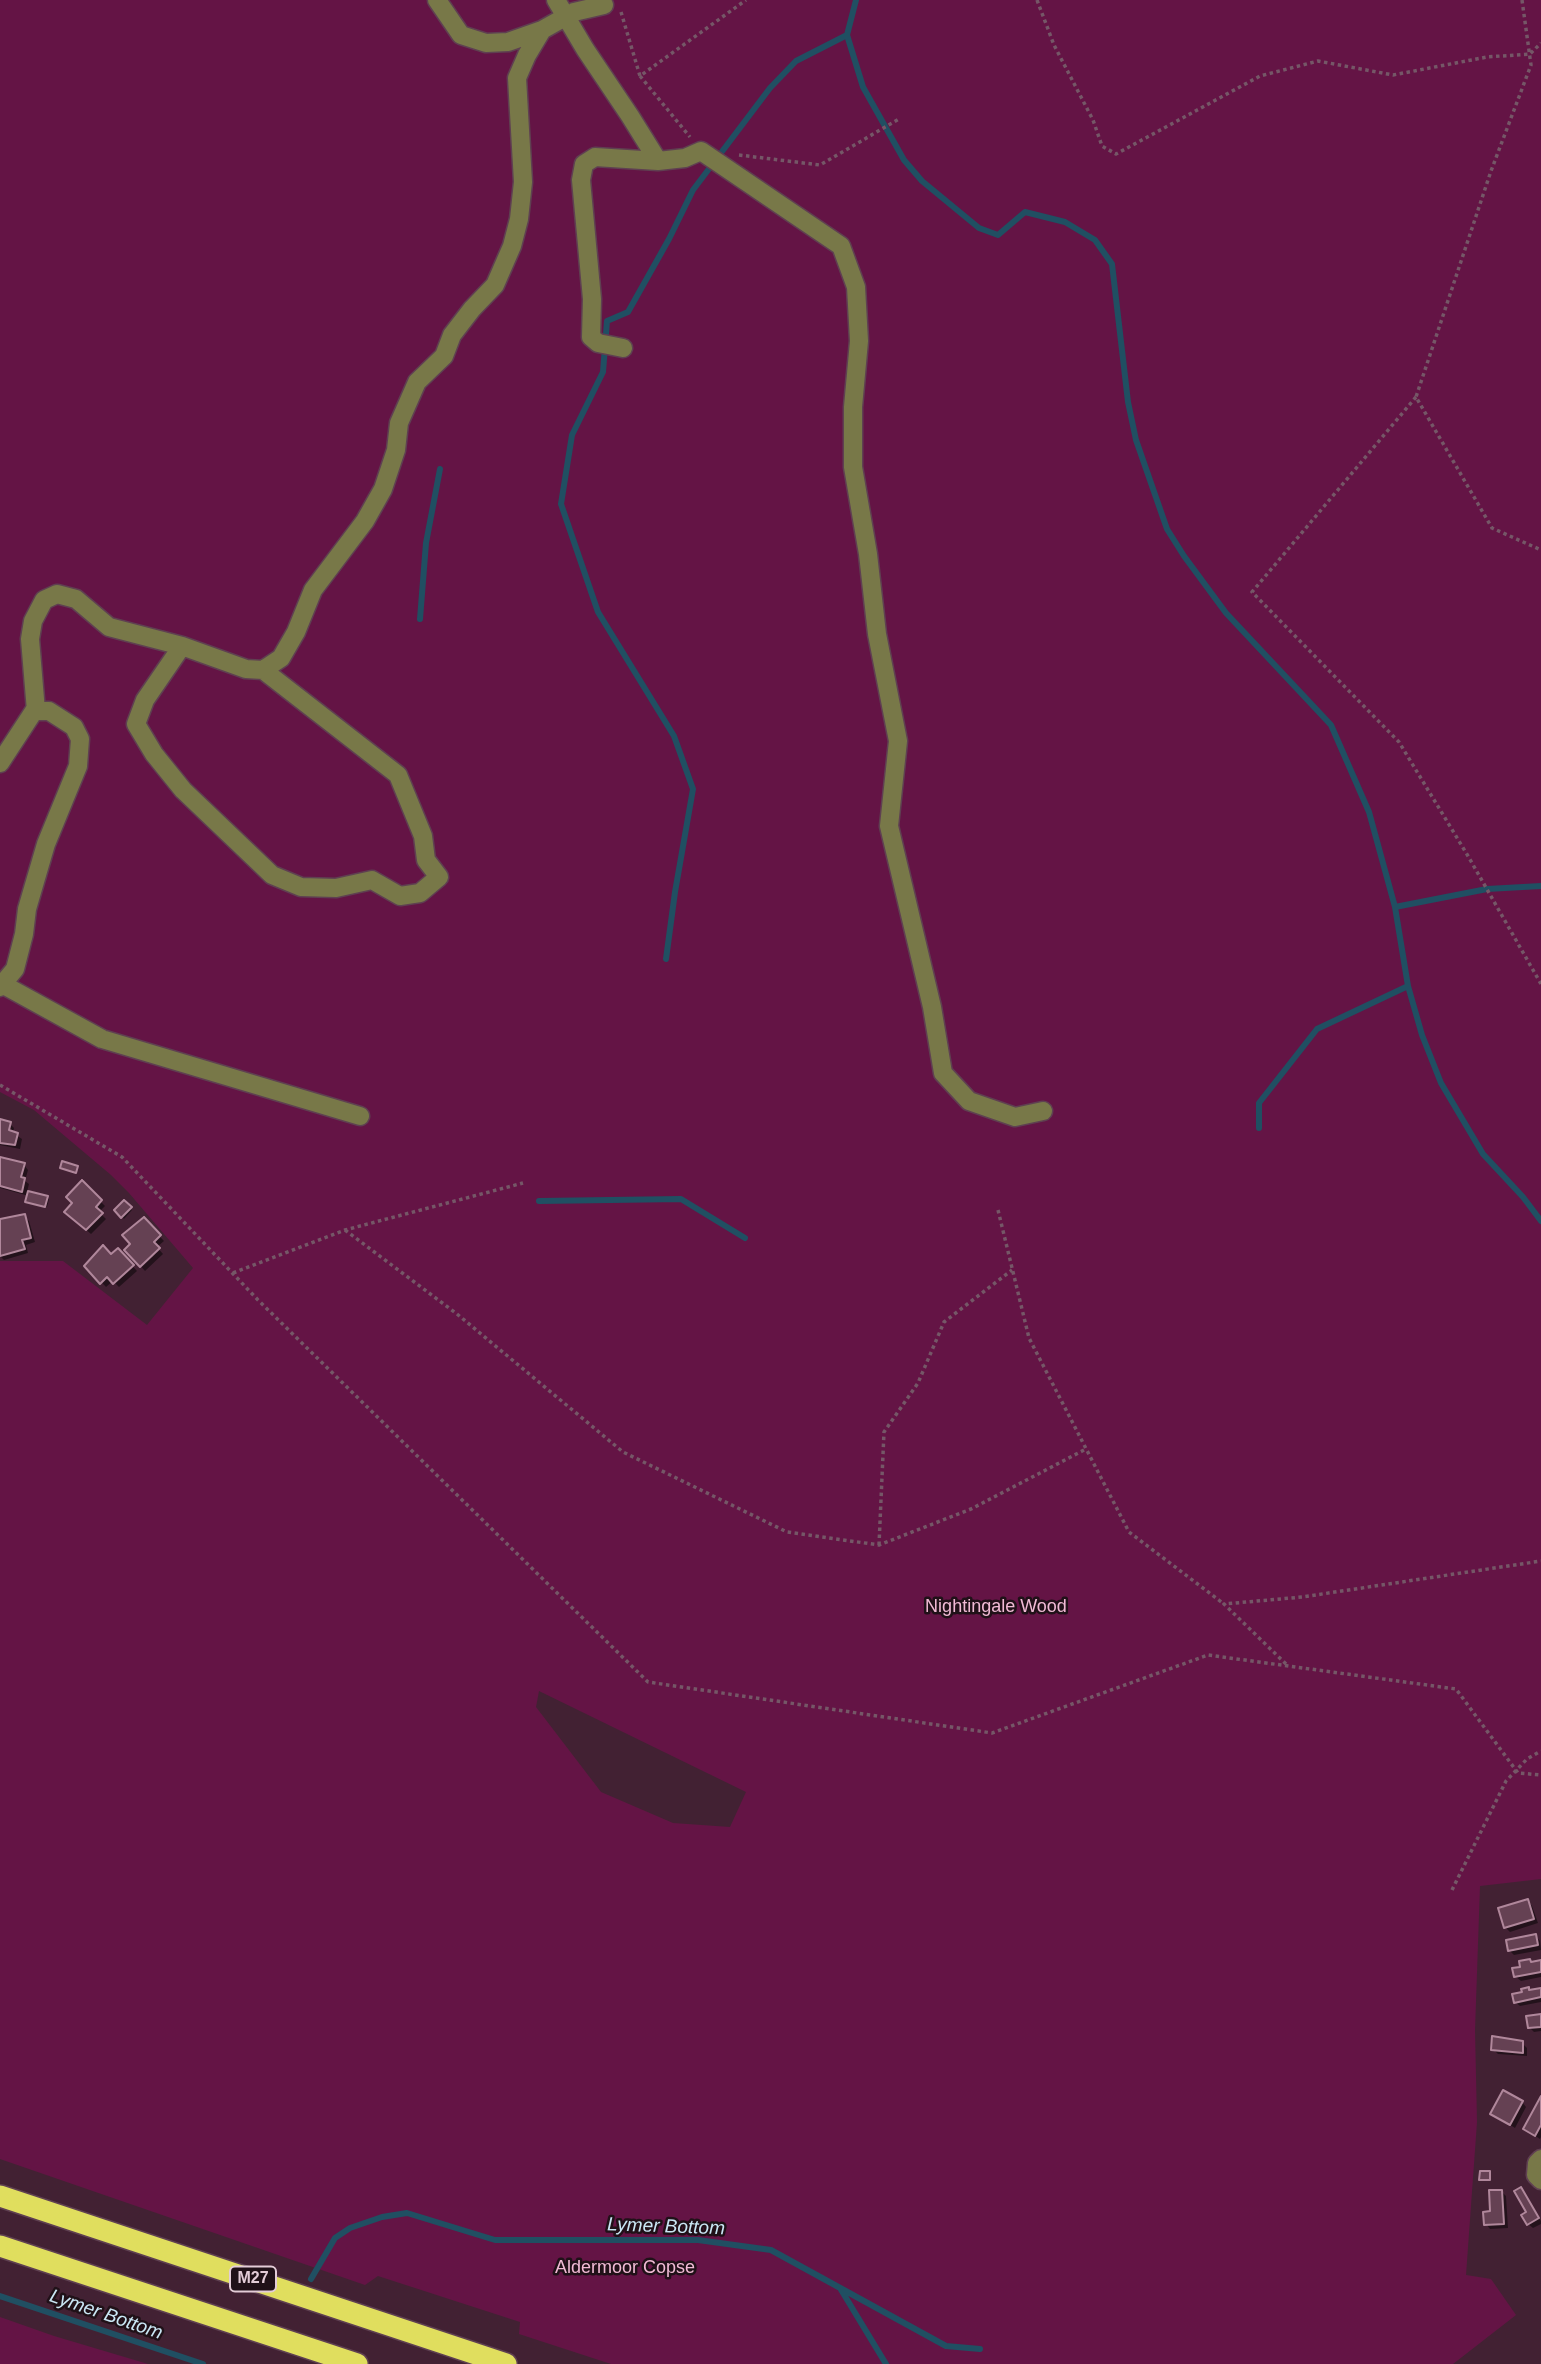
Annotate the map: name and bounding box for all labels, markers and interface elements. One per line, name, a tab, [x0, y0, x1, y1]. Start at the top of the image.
park label: Nightingale Wood	[925, 1596, 1067, 1618]
water label: Lymer Bottom	[607, 2214, 725, 2240]
park label: Aldermoor Copse	[555, 2257, 695, 2279]
road number: M27	[230, 2266, 276, 2292]
water label: Lymer Bottom	[47, 2285, 165, 2345]

